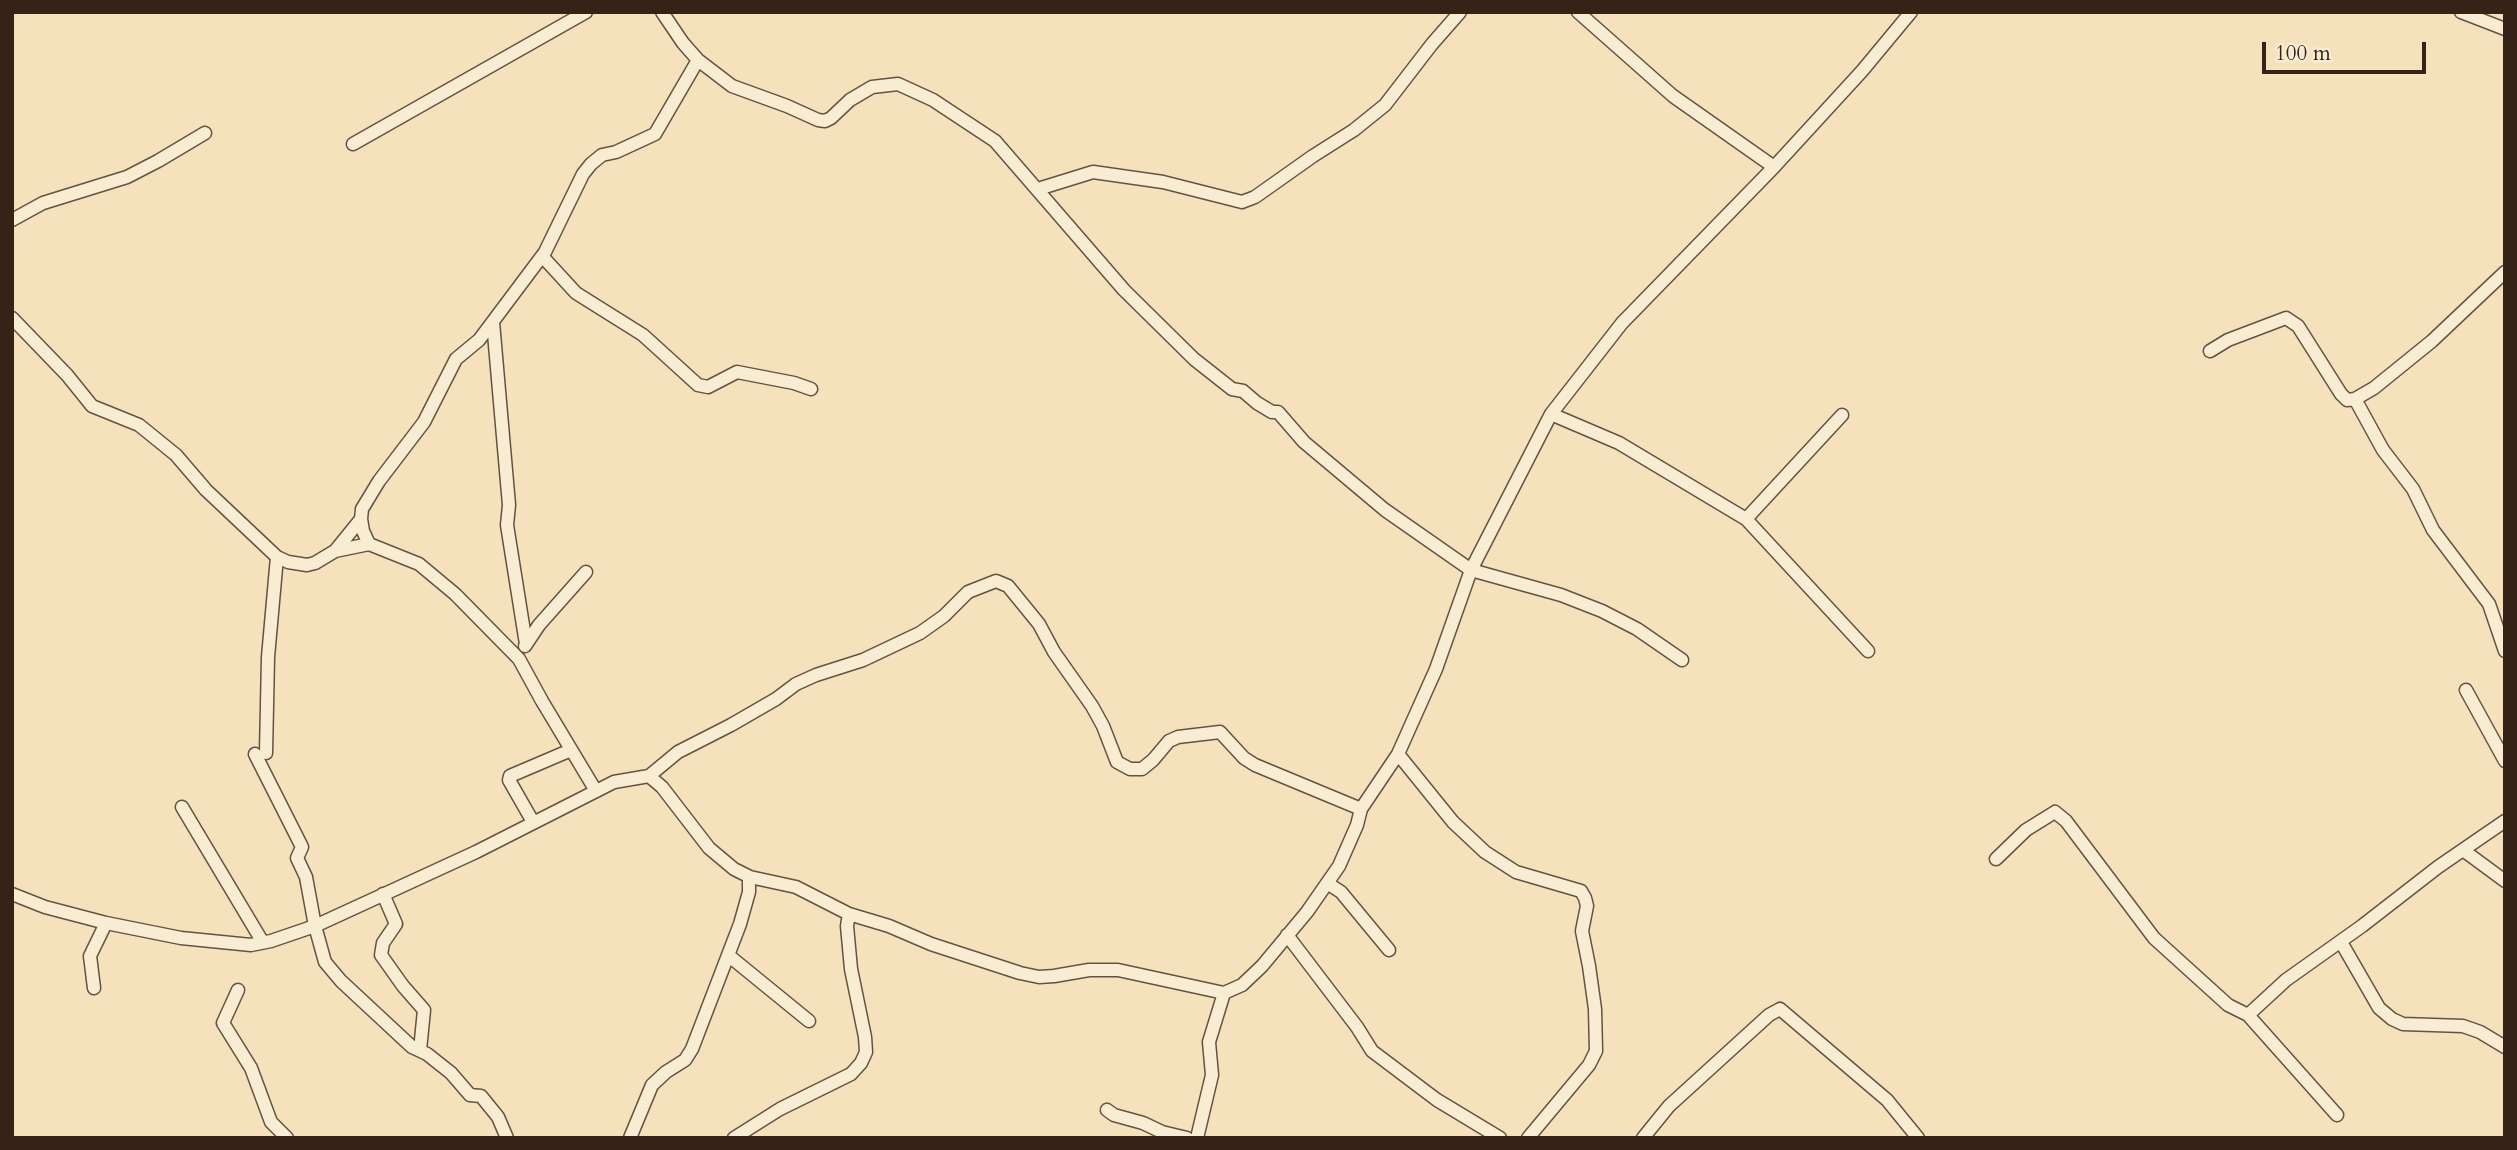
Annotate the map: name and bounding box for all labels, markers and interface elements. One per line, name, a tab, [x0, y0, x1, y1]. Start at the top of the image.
scale bar	[2265, 28, 2430, 72]
text: 100 m	[2275, 39, 2331, 68]

